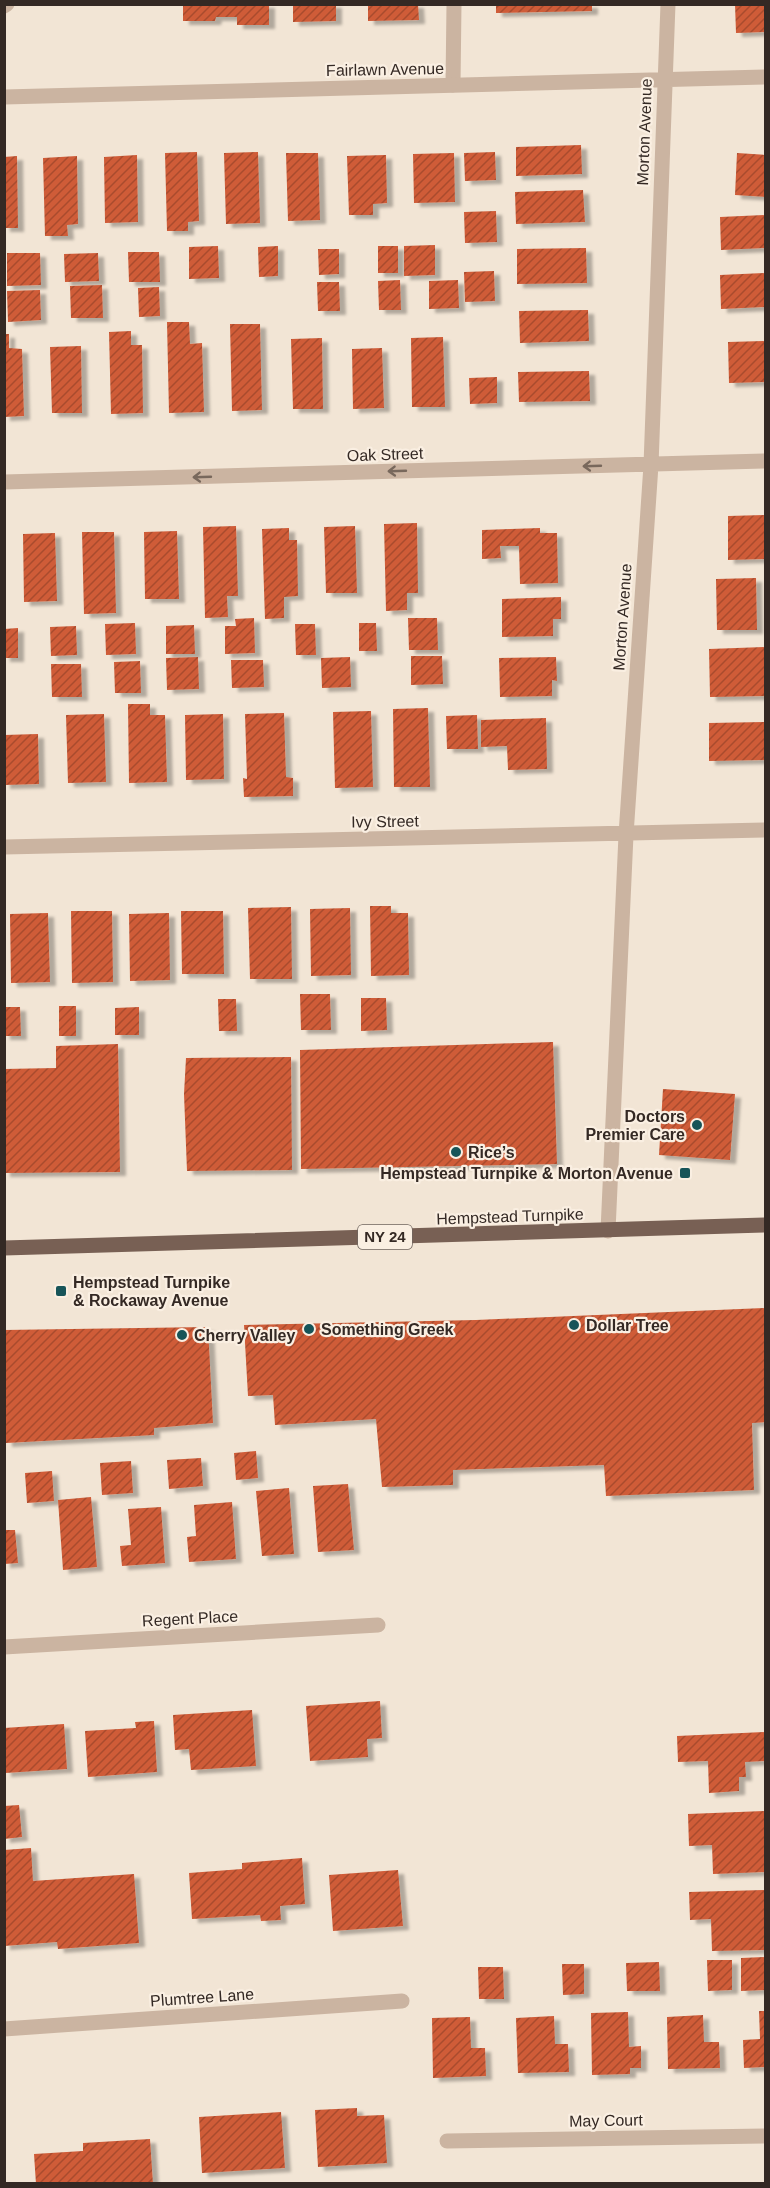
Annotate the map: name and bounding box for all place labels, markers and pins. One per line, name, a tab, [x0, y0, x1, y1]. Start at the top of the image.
place label: Doctors Premier Care	[585, 1108, 685, 1143]
marker: Doctors Premier Care	[690, 1118, 704, 1132]
place label: Rice’s	[468, 1144, 515, 1161]
marker: Rice’s	[449, 1145, 463, 1159]
place label: Hempstead Turnpike & Morton Avenue	[380, 1165, 673, 1182]
marker: Hempstead Turnpike & Morton Avenue	[678, 1166, 692, 1180]
place label: Hempstead Turnpike & Rockaway Avenue	[73, 1274, 230, 1309]
marker: Hempstead Turnpike & Rockaway Avenue	[54, 1284, 68, 1298]
place label: Dollar Tree	[586, 1317, 669, 1334]
marker: Dollar Tree	[567, 1318, 581, 1332]
place label: Something Greek	[321, 1321, 454, 1338]
marker: Something Greek	[302, 1322, 316, 1336]
place label: Cherry Valley	[194, 1327, 296, 1344]
marker: Cherry Valley	[175, 1328, 189, 1342]

